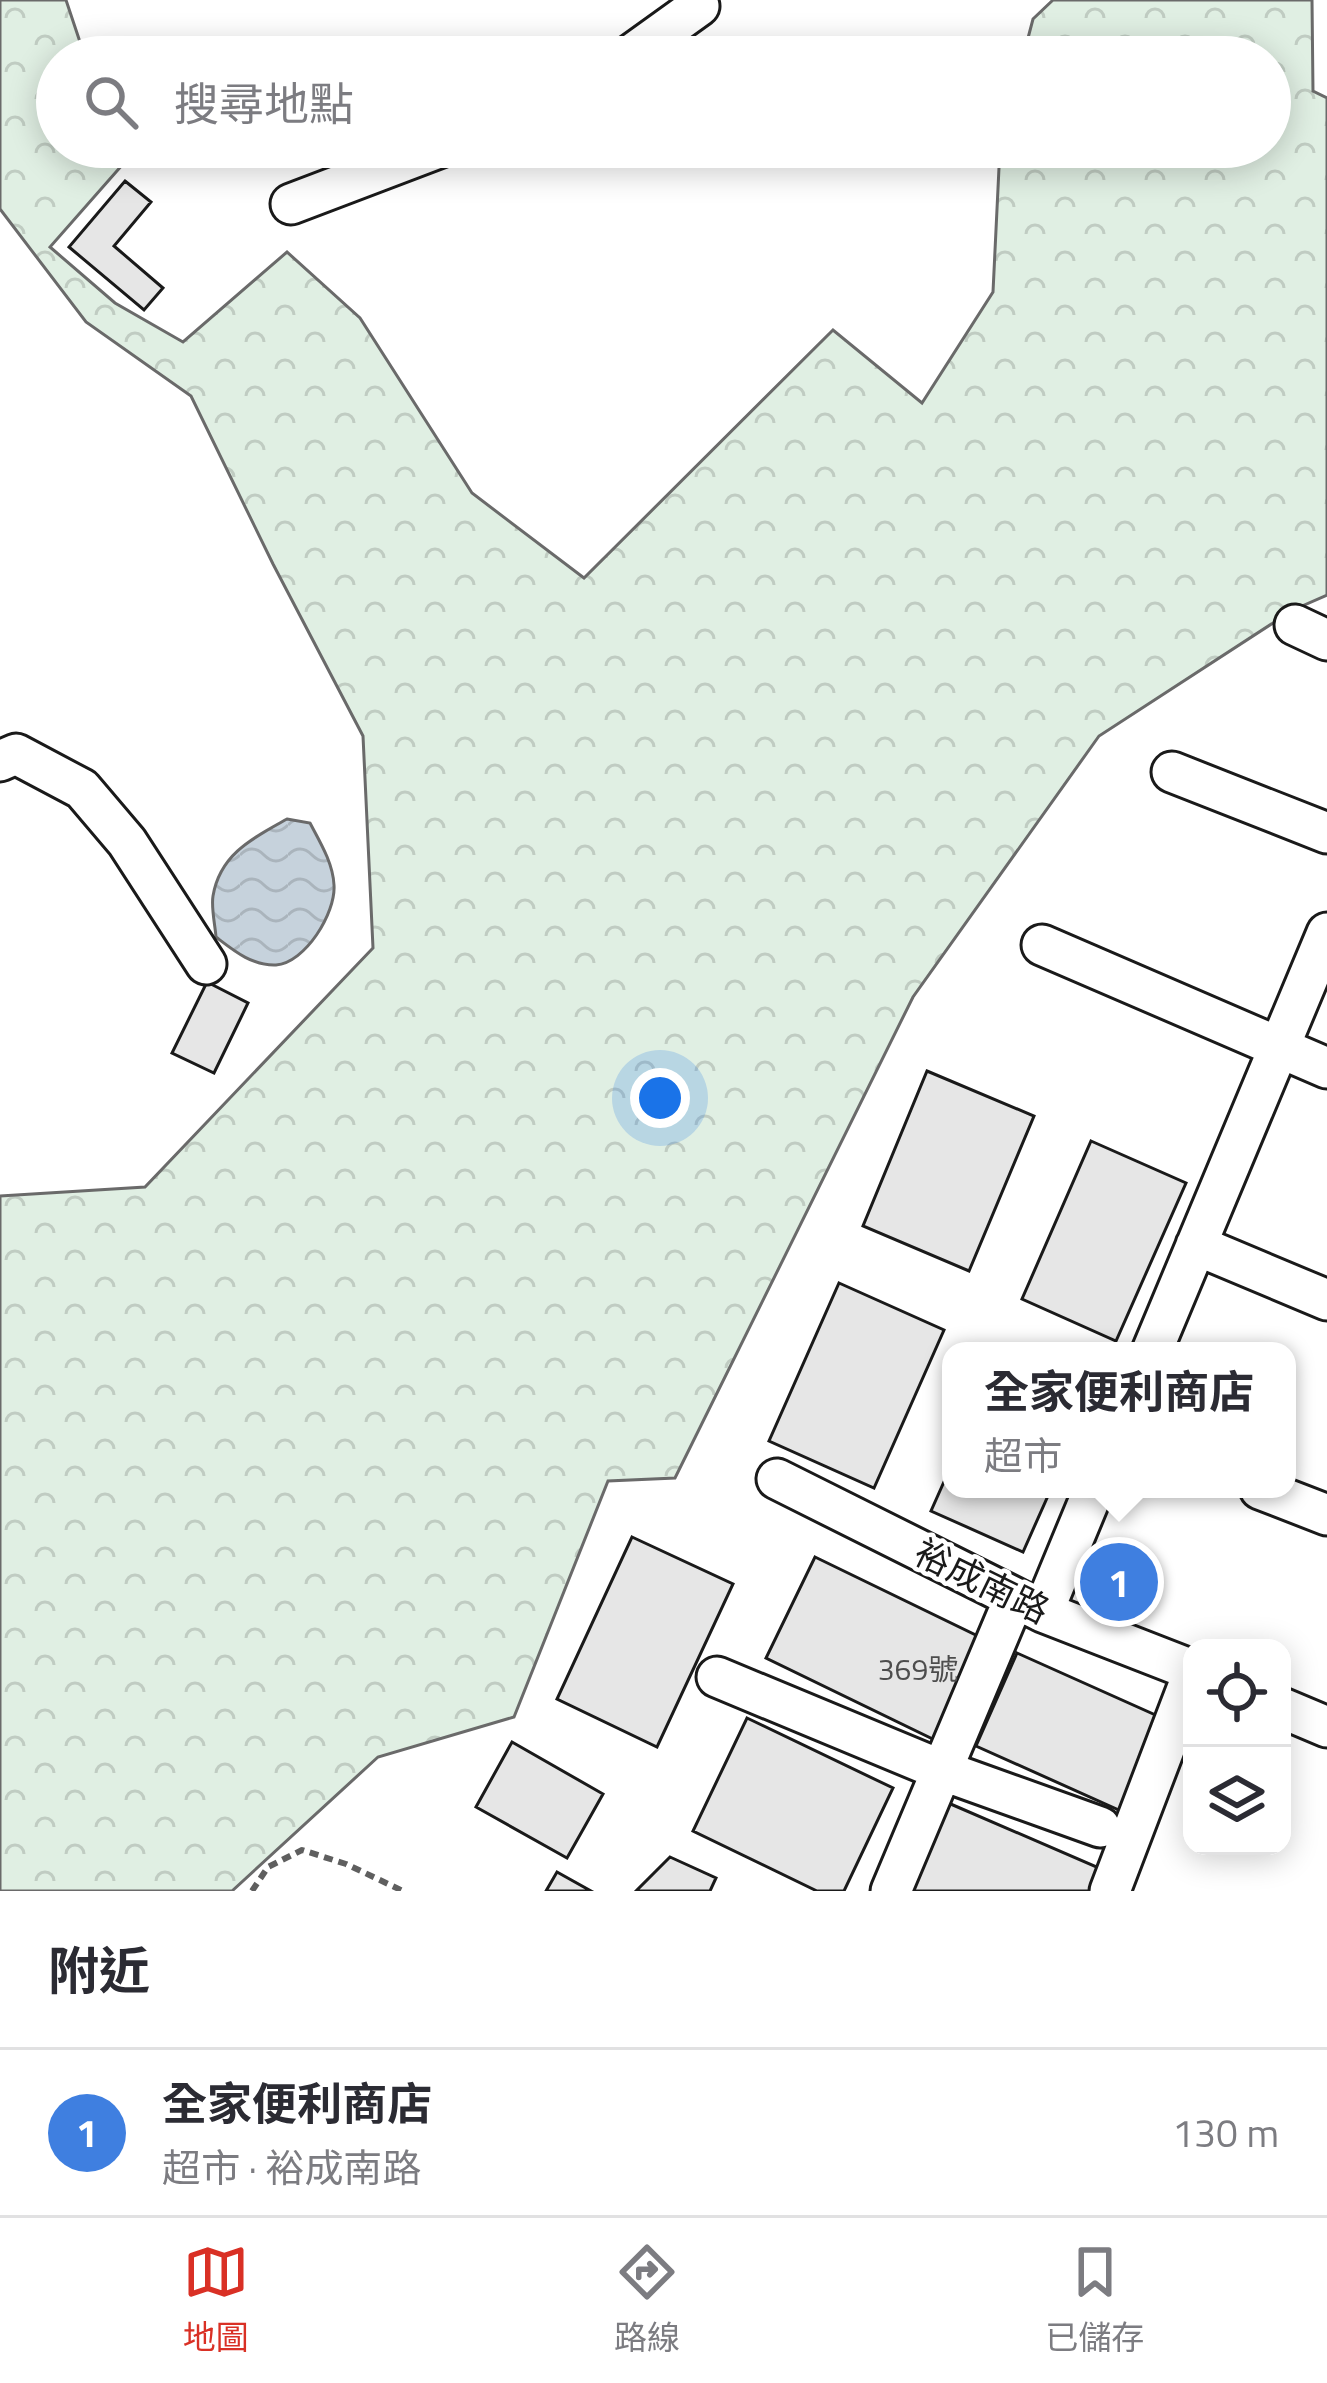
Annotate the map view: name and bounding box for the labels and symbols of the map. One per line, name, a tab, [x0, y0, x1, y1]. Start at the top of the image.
your location	[630, 1068, 690, 1128]
street label: 裕成南路	[905, 1524, 1059, 1637]
pin: 1	[1080, 1537, 1158, 1627]
house number: 369號	[878, 1646, 958, 1692]

